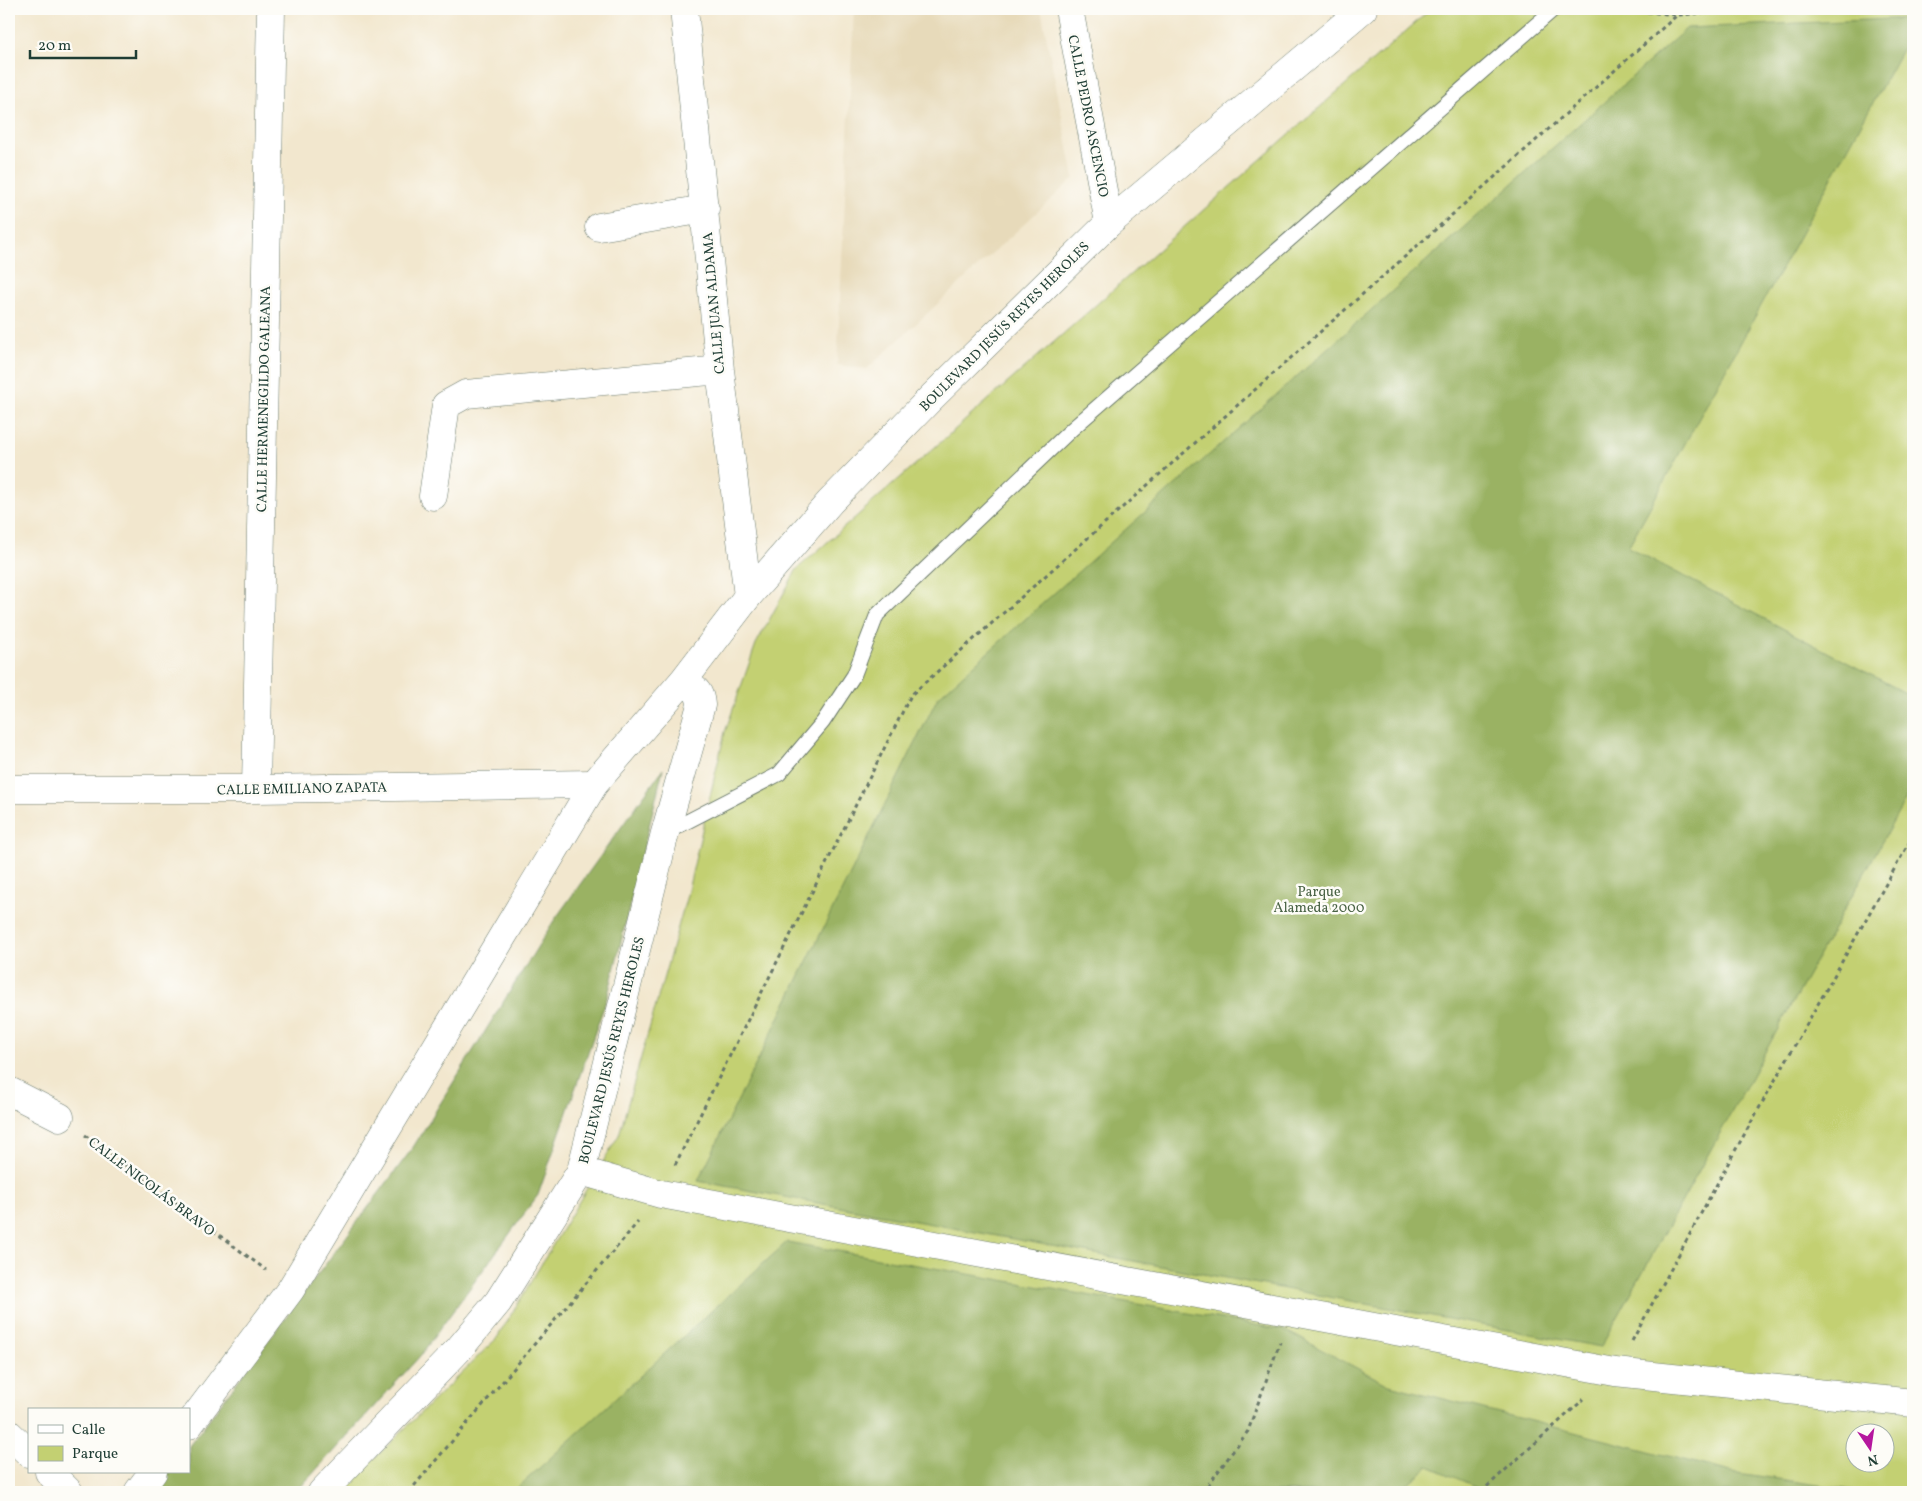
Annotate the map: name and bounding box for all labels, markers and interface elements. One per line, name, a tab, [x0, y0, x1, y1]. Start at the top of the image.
scale bar	[30, 28, 136, 60]
street label: CALLE PEDRO ASCENCIO	[1062, 34, 1113, 199]
text: 20 m	[38, 36, 71, 57]
street label: CALLE JUAN ALDAMA	[699, 231, 730, 375]
street label: BOULEVARD JESÚS REYES HEROLES	[915, 237, 1094, 416]
street label: CALLE HERMENEGILDO GALEANA	[253, 286, 276, 512]
street label: CALLE EMILIANO ZAPATA	[217, 779, 387, 800]
park label: Parque Alameda 2000	[1274, 883, 1364, 918]
street label: BOULEVARD JESÚS REYES HEROLES	[574, 935, 650, 1166]
street label: CALLE NICOLÁS BRAVO	[84, 1133, 218, 1241]
legend	[28, 1408, 190, 1474]
text: Calle	[72, 1420, 105, 1441]
north arrow	[1844, 1424, 1894, 1474]
text: Parque	[72, 1444, 118, 1465]
text: N	[1865, 1449, 1880, 1470]

